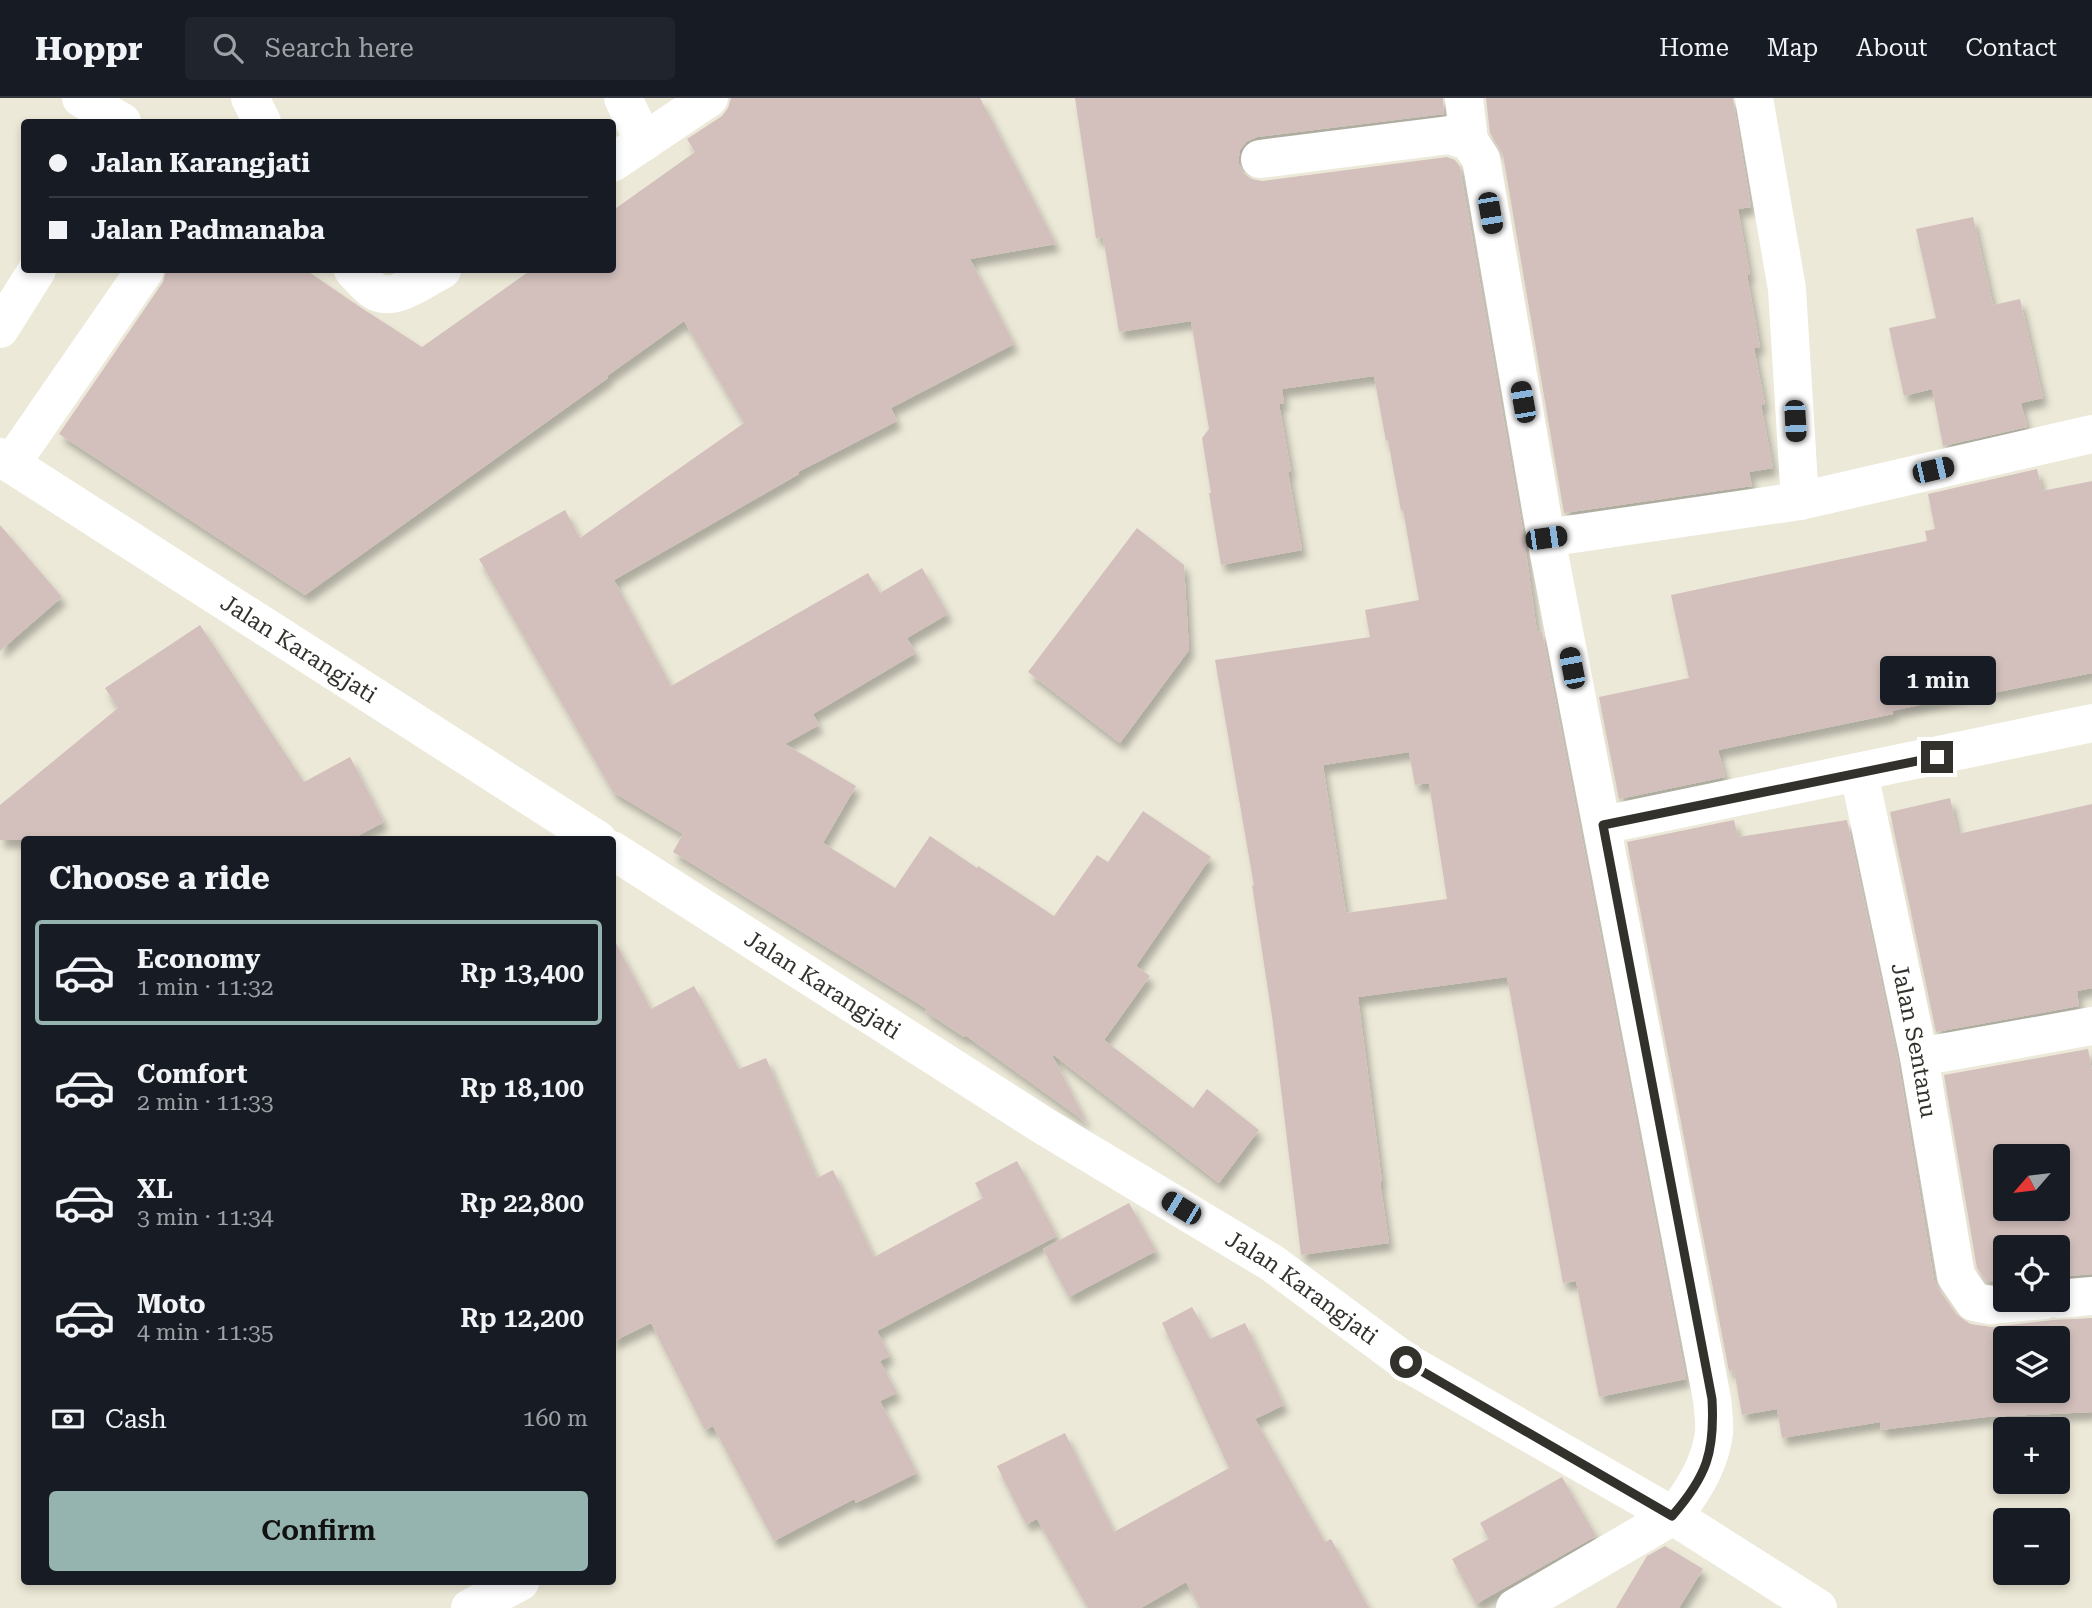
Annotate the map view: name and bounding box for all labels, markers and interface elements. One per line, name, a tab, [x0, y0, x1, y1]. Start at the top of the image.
search box	[185, 17, 675, 80]
text: Hoppr	[35, 29, 143, 68]
icon: search	[209, 29, 247, 67]
text: Search here	[265, 33, 414, 63]
text: Home	[1659, 34, 1729, 62]
text: Map	[1767, 34, 1818, 62]
text: About	[1856, 34, 1927, 62]
text: Contact	[1965, 34, 2057, 62]
text: Jalan Karangjati	[91, 148, 310, 178]
car	[1477, 190, 1504, 236]
text: Jalan Padmanaba	[91, 215, 325, 245]
car	[1510, 379, 1537, 425]
car	[1784, 399, 1807, 443]
car	[1911, 455, 1956, 485]
car	[1524, 525, 1569, 551]
street label: Jalan Karangjati	[216, 589, 382, 708]
car	[1558, 645, 1587, 691]
callout: 1 min	[1879, 656, 1995, 704]
text: 1 min	[1906, 667, 1970, 694]
route end	[1921, 741, 1953, 773]
text: Choose a ride	[49, 859, 270, 897]
street label: Jalan Karangjati	[740, 925, 906, 1044]
icon: car	[53, 941, 116, 1004]
text: Economy	[137, 944, 260, 974]
text: Rp 13,400	[460, 958, 584, 988]
street label: Jalan Sentanu	[1886, 960, 1943, 1120]
text: 1 min · 11:32	[137, 974, 274, 1001]
icon: car	[53, 1056, 116, 1119]
text: Comfort	[137, 1059, 247, 1089]
text: Rp 18,100	[460, 1073, 584, 1103]
text: 2 min · 11:33	[137, 1089, 274, 1116]
north arrow	[1993, 1144, 2070, 1222]
map controls	[1993, 1144, 2070, 1585]
icon: car	[53, 1171, 116, 1234]
text: XL	[137, 1174, 173, 1204]
text: Rp 22,800	[460, 1188, 584, 1218]
car	[1158, 1188, 1205, 1228]
text: 3 min · 11:34	[137, 1204, 274, 1231]
street label: Jalan Karangjati	[1221, 1225, 1383, 1350]
button: locate	[1993, 1235, 2070, 1312]
icon: car	[53, 1286, 116, 1349]
text: Moto	[137, 1289, 206, 1319]
text: Rp 12,200	[460, 1303, 584, 1333]
text: 4 min · 11:35	[137, 1319, 274, 1346]
button: layers	[1993, 1326, 2070, 1403]
route start	[1390, 1346, 1422, 1378]
icon: cash	[49, 1400, 87, 1438]
text: Cash	[105, 1404, 167, 1434]
text: 160 m	[523, 1405, 588, 1432]
button: +	[1993, 1417, 2070, 1494]
button: Confirm	[49, 1491, 588, 1571]
button: −	[1993, 1508, 2070, 1585]

